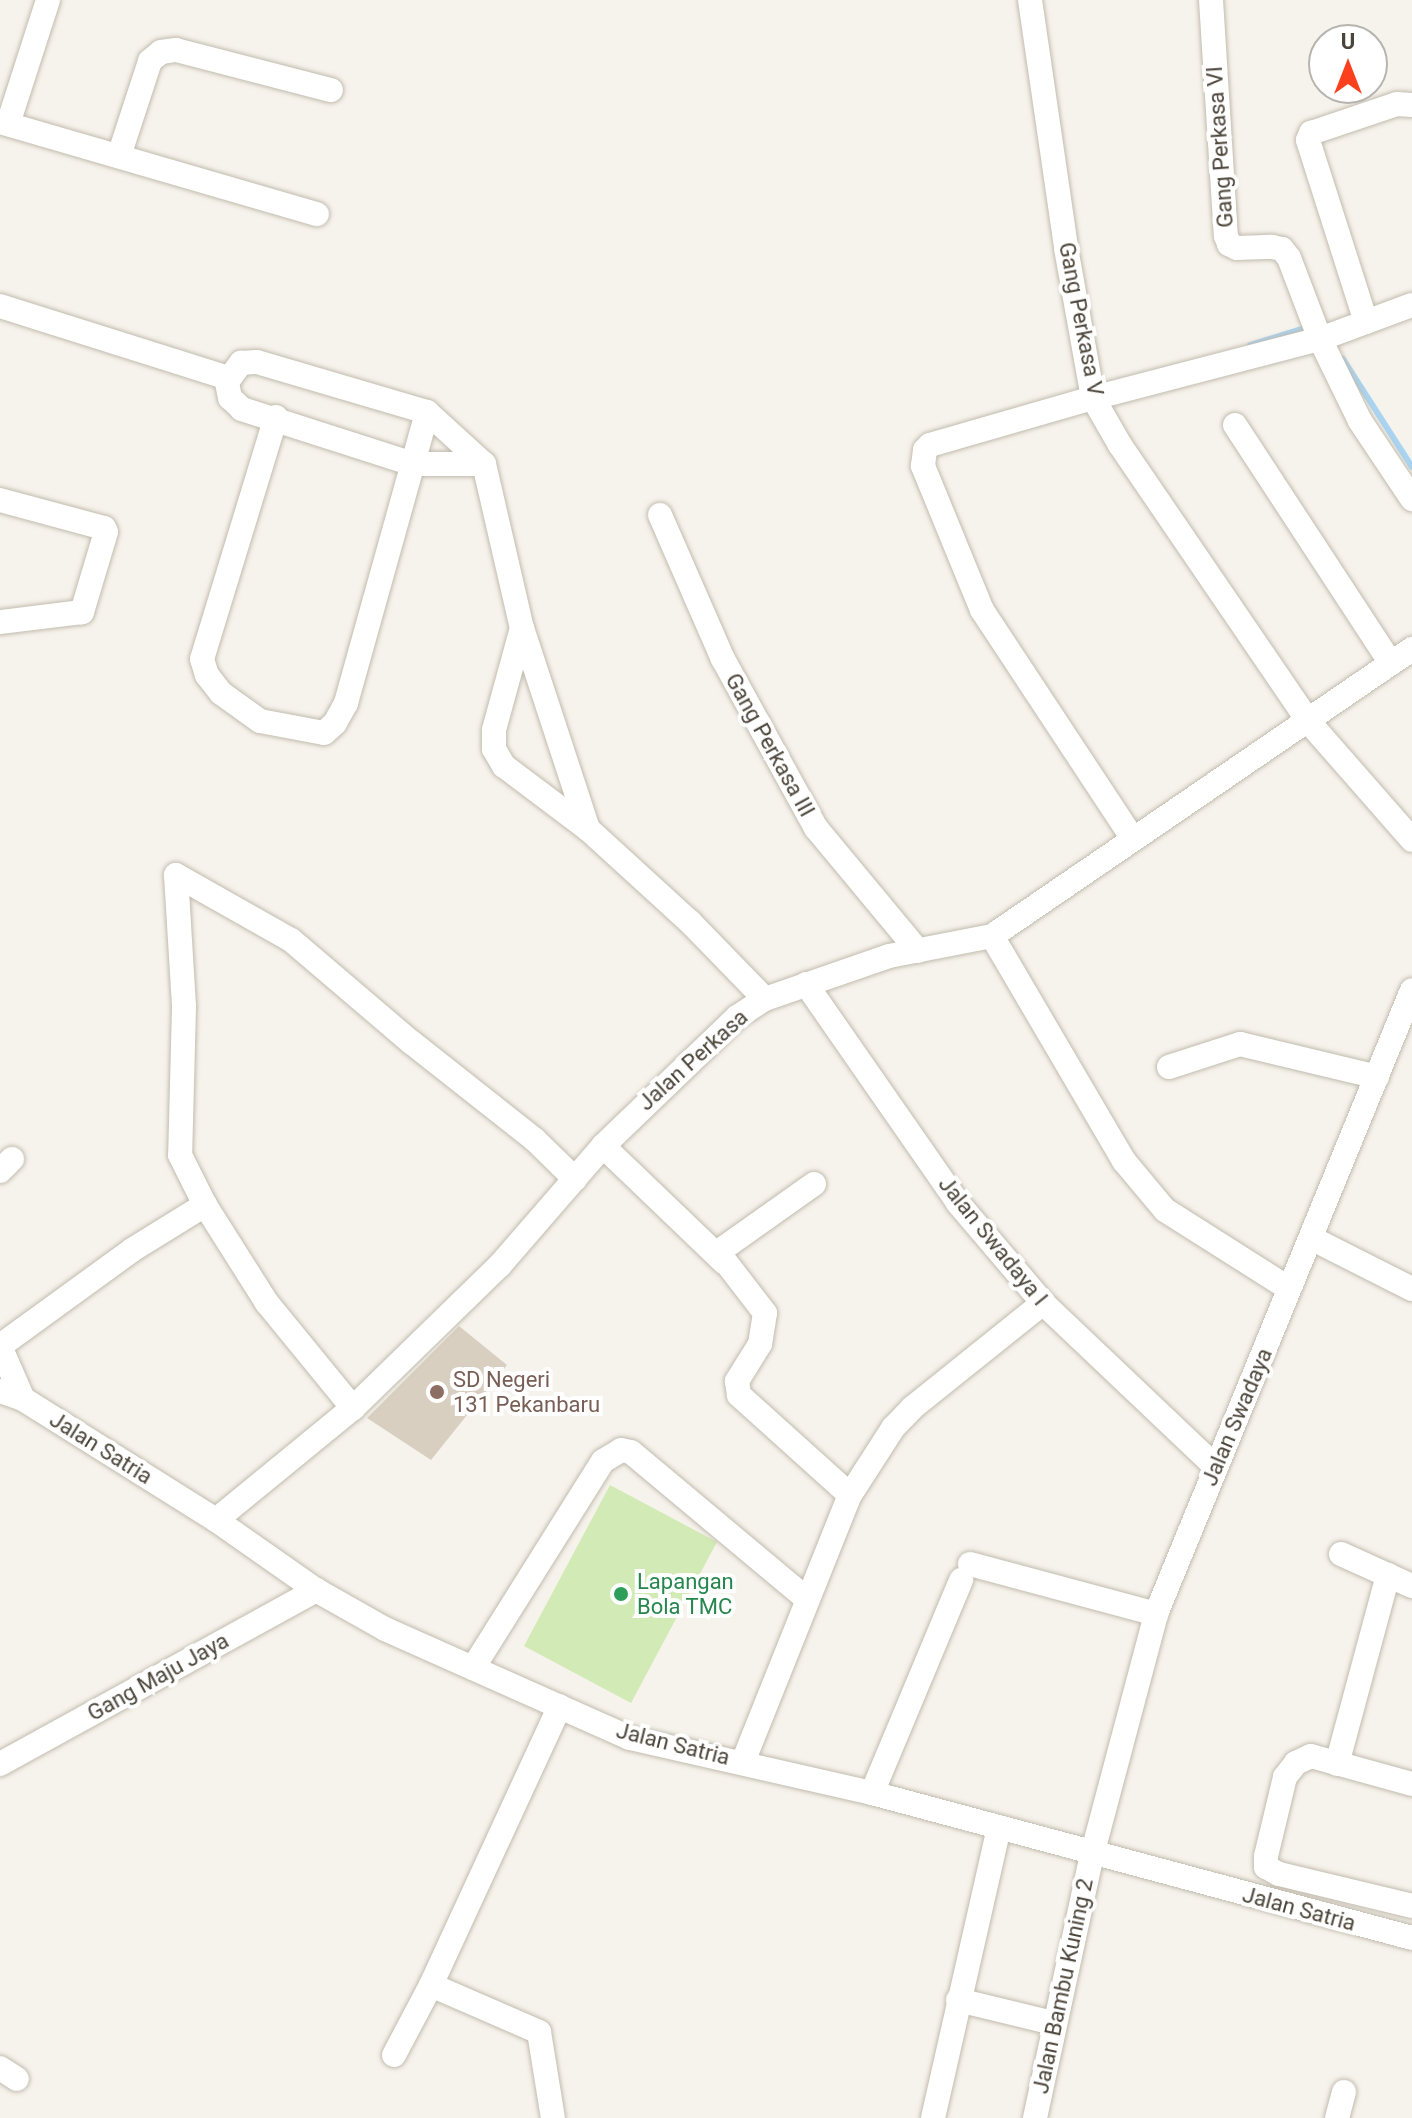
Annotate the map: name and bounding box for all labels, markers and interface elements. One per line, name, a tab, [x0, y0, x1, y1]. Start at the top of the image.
north arrow	[1308, 24, 1388, 104]
text: U	[1341, 29, 1355, 54]
street label: Gang Perkasa VI	[1201, 65, 1239, 229]
street label: Gang Perkasa V	[1053, 240, 1109, 398]
street label: Gang Perkasa III	[720, 669, 820, 821]
street label: Jalan Perkasa	[633, 1004, 753, 1116]
street label: Jalan Swadaya I	[933, 1171, 1053, 1311]
street label: Jalan Swadaya	[1196, 1344, 1278, 1490]
place label: SD Negeri 131 Pekanbaru	[453, 1366, 600, 1418]
marker: SD Negeri 131 Pekanbaru	[428, 1383, 446, 1401]
street label: Jalan Satria	[45, 1406, 157, 1490]
place label: Lapangan Bola TMC	[637, 1568, 734, 1620]
marker: Lapangan Bola TMC	[612, 1585, 630, 1603]
street label: Gang Maju Jaya	[83, 1627, 233, 1727]
street label: Jalan Satria	[614, 1717, 732, 1771]
street label: Jalan Bambu Kuning 2	[1027, 1876, 1099, 2096]
street label: Jalan Satria	[1240, 1881, 1358, 1937]

